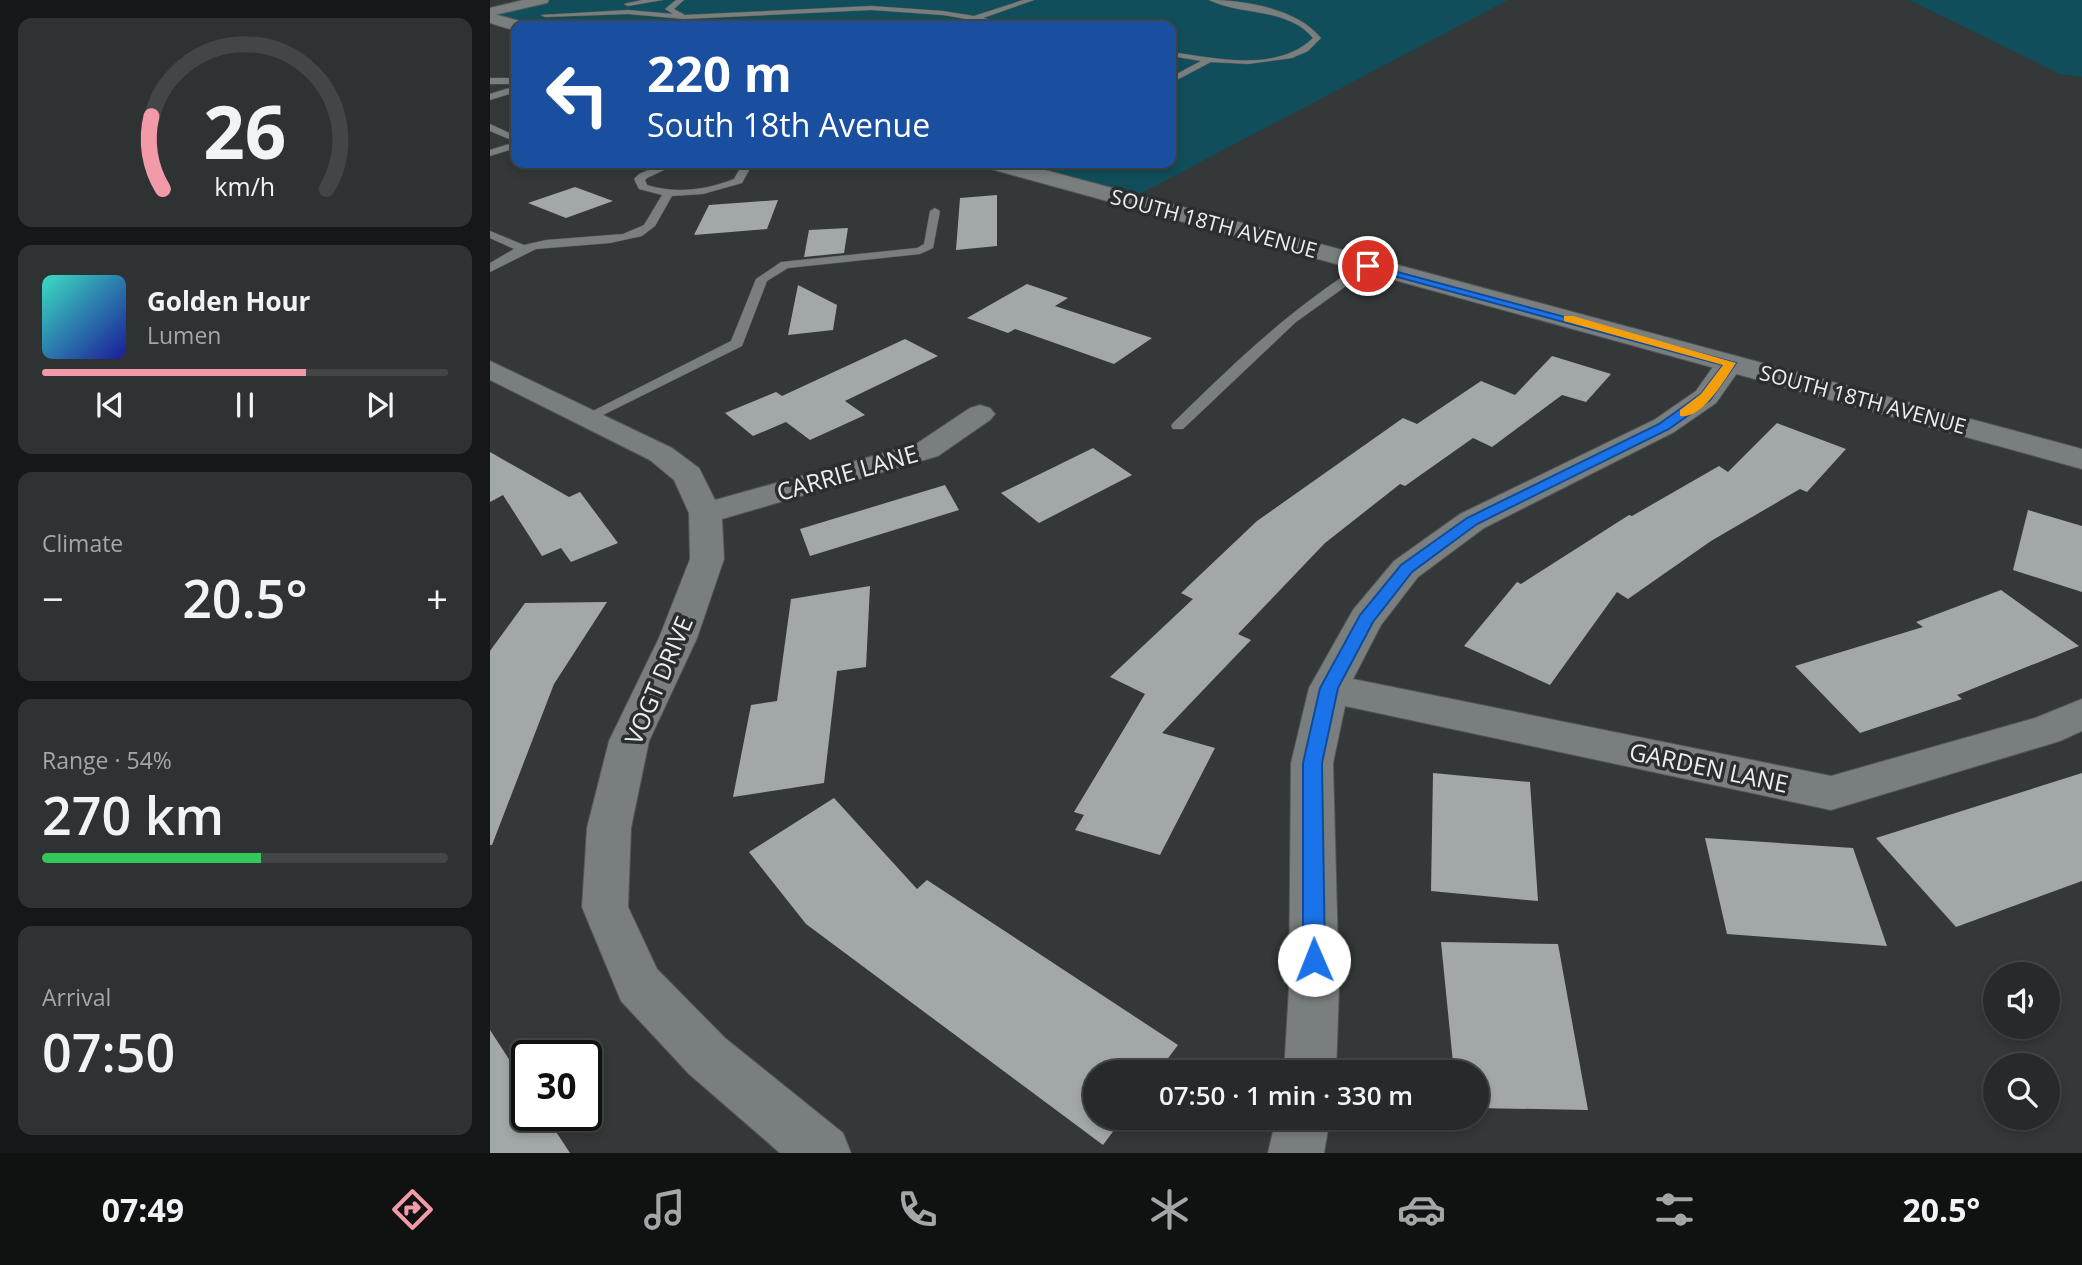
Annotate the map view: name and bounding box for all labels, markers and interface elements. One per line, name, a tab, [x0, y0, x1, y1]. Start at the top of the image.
text: 220 m	[647, 40, 792, 106]
icon: left	[532, 49, 623, 140]
text: 26	[203, 81, 287, 180]
text: South 18th Avenue	[647, 103, 930, 146]
text: km/h	[215, 168, 275, 202]
street label: SOUTH 18TH AVENUE	[1108, 182, 1320, 264]
pin	[1338, 236, 1398, 296]
icon: arrive	[1349, 247, 1387, 285]
text: Golden Hour	[147, 283, 310, 319]
text: Lumen	[147, 319, 221, 351]
street label: SOUTH 18TH AVENUE	[1757, 358, 1969, 440]
icon: previous	[91, 386, 129, 424]
icon: pause	[226, 386, 264, 424]
icon: next	[361, 386, 399, 424]
street label: CARRIE LANE	[773, 436, 921, 508]
text: Climate	[42, 527, 123, 559]
text: 20.5°	[182, 562, 308, 633]
text: −	[42, 572, 64, 624]
text: +	[426, 572, 448, 624]
street label: VOGT DRIVE	[616, 611, 700, 749]
street label: GARDEN LANE	[1627, 734, 1791, 800]
text: Range · 54%	[42, 744, 172, 776]
text: 270 km	[42, 779, 224, 850]
position arrow	[1277, 923, 1351, 997]
map controls	[1983, 962, 2060, 1130]
button: sound	[1983, 962, 2060, 1039]
text: Arrival	[42, 981, 111, 1013]
text: 07:50	[42, 1016, 175, 1087]
speed limit sign: 30	[511, 1040, 602, 1131]
button: search	[1983, 1053, 2060, 1130]
text: 07:50 · 1 min · 330 m	[1159, 1077, 1413, 1113]
icon: directions	[388, 1185, 437, 1234]
icon: music	[640, 1185, 689, 1234]
icon: phone	[893, 1185, 942, 1234]
icon: climate	[1145, 1185, 1194, 1234]
icon: car	[1397, 1185, 1446, 1234]
icon: filters	[1650, 1185, 1699, 1234]
text: 07:49	[102, 1188, 184, 1231]
text: 20.5°	[1902, 1188, 1980, 1231]

